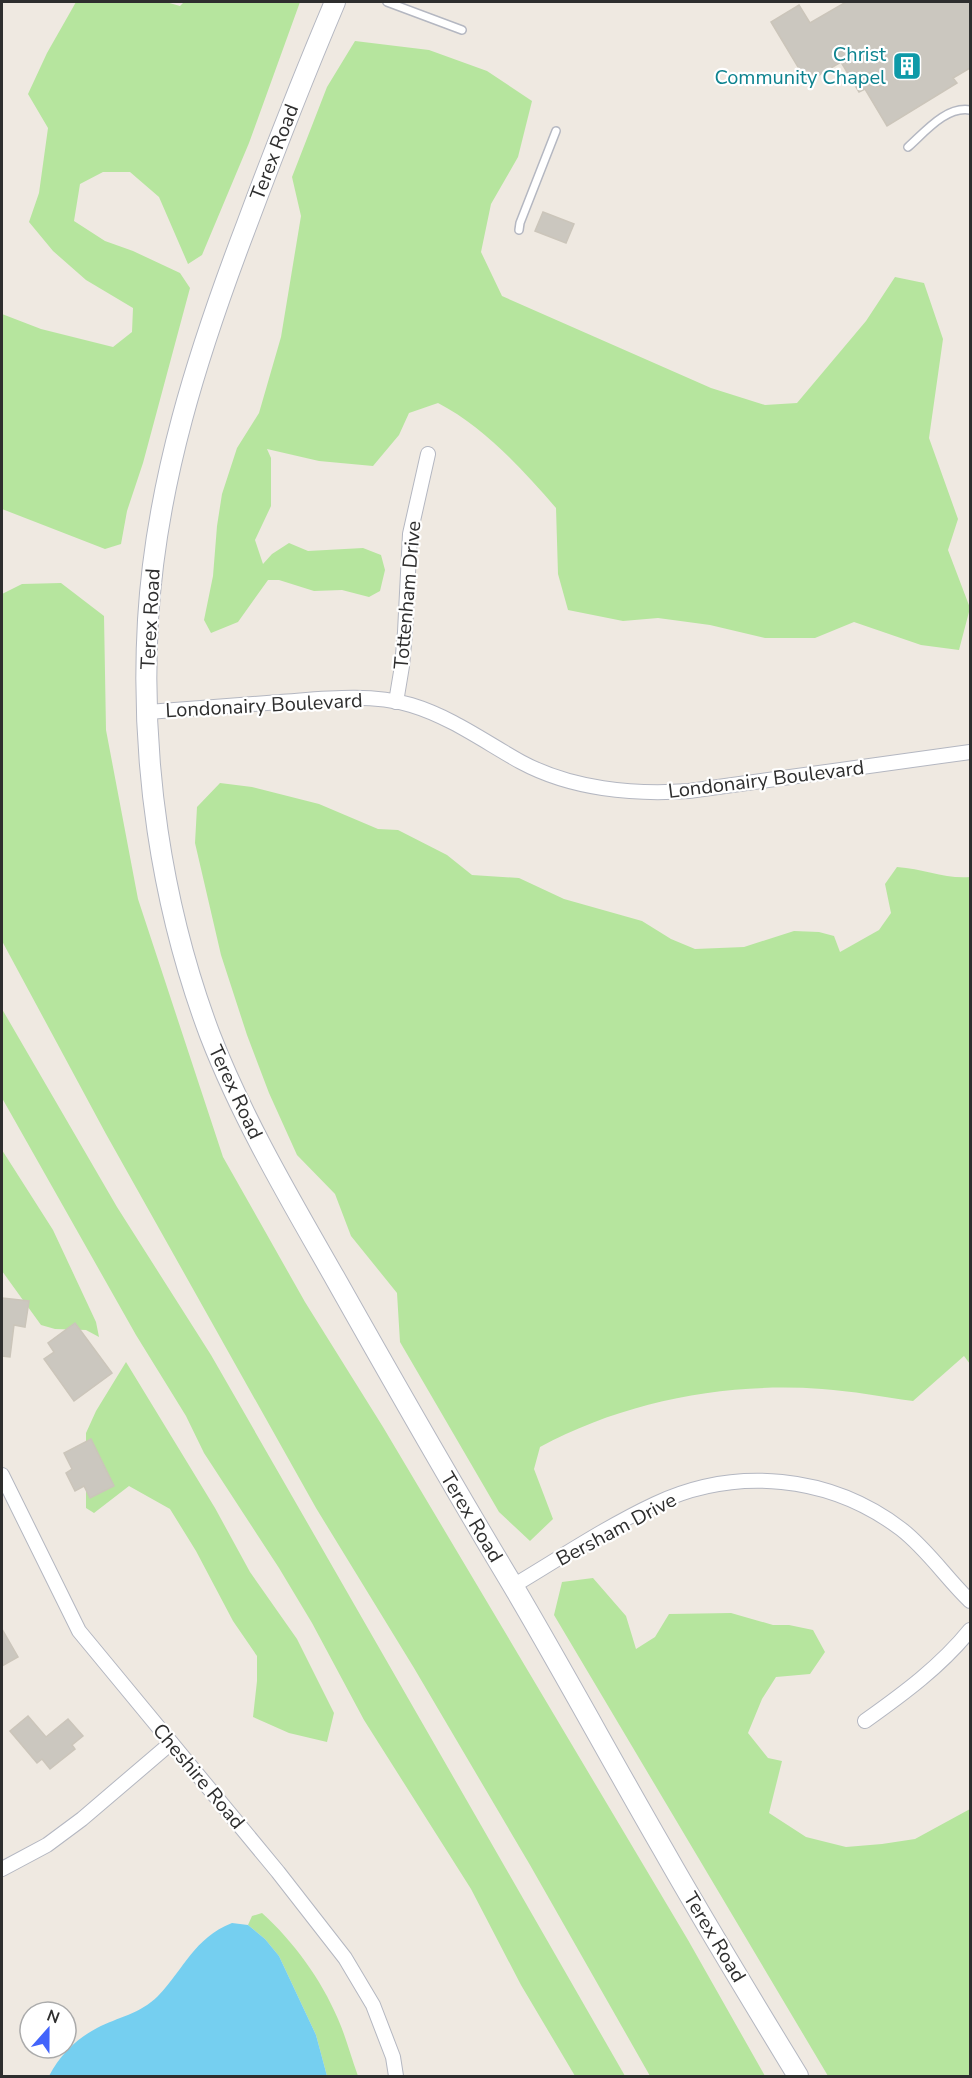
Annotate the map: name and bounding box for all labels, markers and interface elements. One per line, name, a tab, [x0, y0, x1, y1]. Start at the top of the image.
place label: Christ Community Chapel	[714, 41, 887, 91]
building icon: Christ Community Chapel	[891, 50, 923, 82]
street label: Terex Road	[244, 100, 305, 204]
street label: Tottenham Drive	[388, 520, 427, 670]
street label: Terex Road	[134, 568, 167, 670]
street label: Londonairy Boulevard	[165, 687, 363, 724]
street label: Londonairy Boulevard	[666, 754, 866, 805]
street label: Terex Road	[202, 1041, 269, 1144]
street label: Terex Road	[434, 1467, 509, 1567]
street label: Bersham Drive	[551, 1486, 681, 1572]
street label: Cheshire Road	[146, 1718, 251, 1835]
street label: Terex Road	[677, 1887, 752, 1987]
north arrow	[18, 2000, 78, 2060]
text: N	[43, 2005, 63, 2029]

